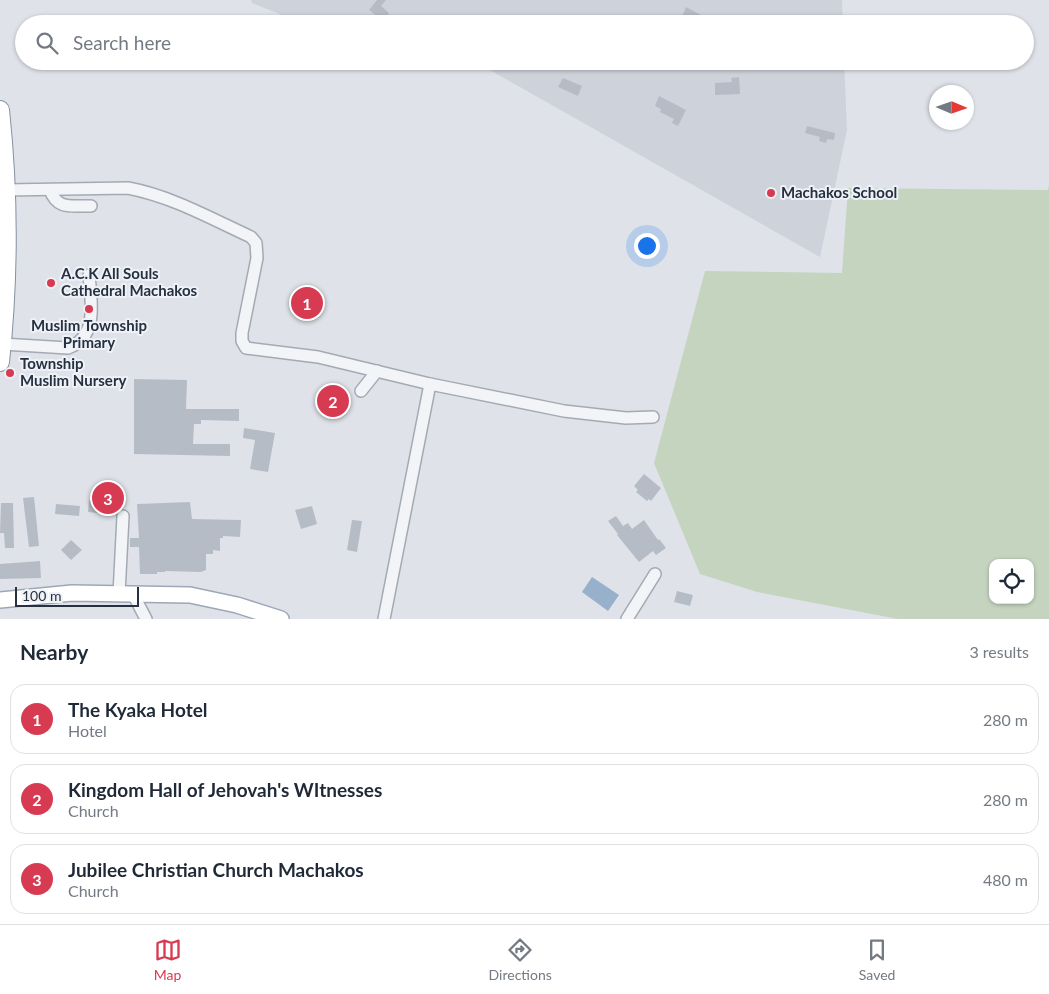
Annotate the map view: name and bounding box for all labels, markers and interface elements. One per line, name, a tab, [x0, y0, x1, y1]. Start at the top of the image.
search box	[15, 15, 1034, 70]
icon: search	[33, 29, 61, 57]
text: Search here	[73, 31, 171, 54]
north arrow	[929, 85, 974, 130]
place label: Machakos School	[781, 183, 897, 201]
marker: Machakos School	[765, 187, 777, 199]
your location	[634, 233, 660, 259]
place label: A.C.K All Souls Cathedral Machakos	[60, 264, 198, 299]
marker: A.C.K All Souls Cathedral Machakos	[45, 277, 57, 289]
pin: 1	[291, 284, 323, 322]
marker: Muslim Township Primary	[83, 303, 95, 315]
place label: Muslim Township Primary	[31, 316, 147, 351]
place label: Township Muslim Nursery	[20, 354, 126, 389]
marker: Township Muslim Nursery	[4, 367, 16, 379]
pin: 2	[317, 382, 349, 420]
pin: 3	[92, 479, 124, 517]
map controls	[989, 559, 1034, 604]
button: locate	[989, 559, 1034, 604]
scale bar	[15, 584, 139, 607]
text: 100 m	[22, 587, 61, 604]
text: Nearby	[20, 639, 88, 664]
text: 3 results	[969, 642, 1029, 661]
text: The Kyaka Hotel	[68, 698, 208, 721]
text: 1	[32, 710, 42, 729]
text: 280 m	[983, 710, 1028, 729]
text: Hotel	[68, 721, 107, 740]
text: Kingdom Hall of Jehovah's WItnesses	[68, 778, 382, 801]
text: 2	[32, 790, 42, 809]
text: 280 m	[983, 790, 1028, 809]
text: Church	[68, 801, 119, 820]
text: Jubilee Christian Church Machakos	[68, 858, 364, 881]
text: 3	[32, 870, 42, 889]
text: 480 m	[983, 870, 1028, 889]
text: Church	[68, 881, 119, 900]
tab: Map	[154, 936, 182, 983]
tab: Directions	[489, 936, 552, 983]
tab: Saved	[859, 936, 895, 983]

